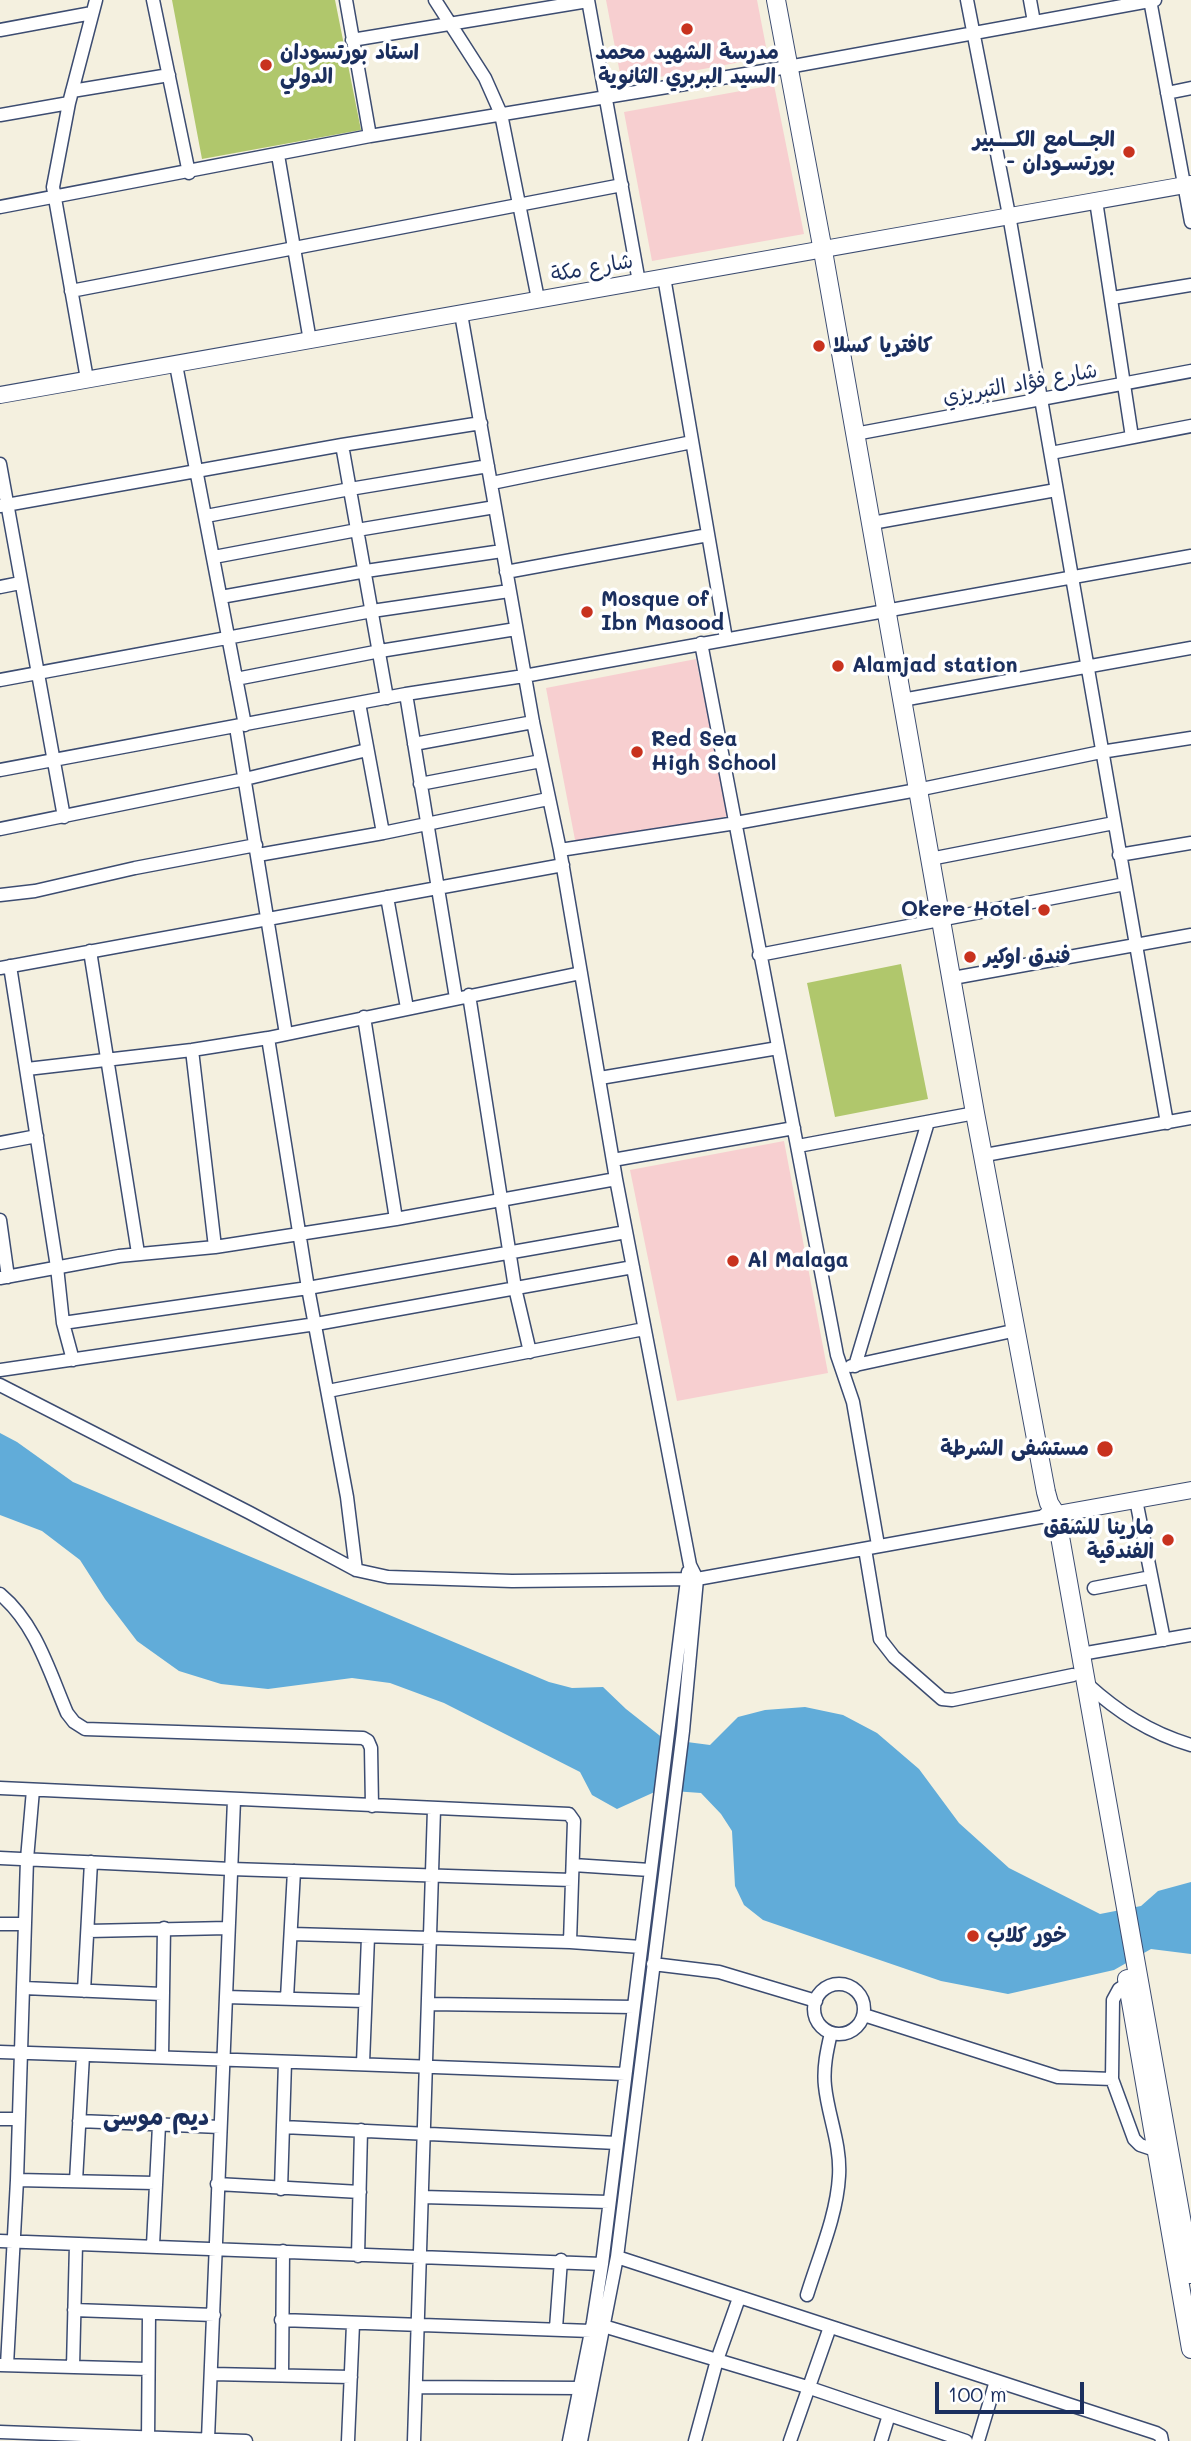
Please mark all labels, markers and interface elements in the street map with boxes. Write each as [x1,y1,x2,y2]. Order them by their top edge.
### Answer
marker: مدرسة الشهيد محمد السيد البربري الثانوية [679,21,695,37]
place label: استاد بورتسودان الدولي [280,40,419,90]
place label: مدرسة الشهيد محمد السيد البربري الثانوية [595,40,779,90]
marker: استاد بورتسودان الدولي [258,57,274,73]
place label: الجـــامع الكــــبير - بورتسـودان [973,127,1115,177]
marker: الجـــامع الكــــبير - بورتسـودان [1121,144,1137,160]
street label: شارع مكة [549,248,635,288]
place label: كافتريا كسلا [833,333,933,359]
marker: كافتريا كسلا [811,338,827,354]
street label: شارع فؤاد التبريزي [941,358,1099,410]
place label: Mosque of Ibn Masood [601,587,724,637]
marker: Mosque of Ibn Masood [579,604,595,620]
place label: Alamjad station [852,653,1018,679]
marker: Alamjad station [830,658,846,674]
place label: Red Sea High School [651,727,776,777]
marker: Red Sea High School [629,744,645,760]
place label: Okere Hotel [901,897,1030,923]
marker: Okere Hotel [1036,902,1052,918]
place label: فندق اوكير [984,944,1071,970]
marker: فندق اوكير [962,949,978,965]
place label: Al Malaga [747,1248,849,1274]
marker: Al Malaga [725,1253,741,1269]
place label: مستشفى الشرطة [940,1436,1089,1462]
marker: مستشفى الشرطة [1095,1439,1115,1459]
place label: مارينا للشقق الفندقية [1044,1515,1154,1565]
marker: مارينا للشقق الفندقية [1160,1532,1176,1548]
place label: خور كلاب [987,1923,1067,1949]
marker: خور كلاب [965,1928,981,1944]
district label: ديم موسى [103,2104,209,2132]
scale bar [939,2368,1088,2412]
text: 100 m [948,2380,1007,2407]

